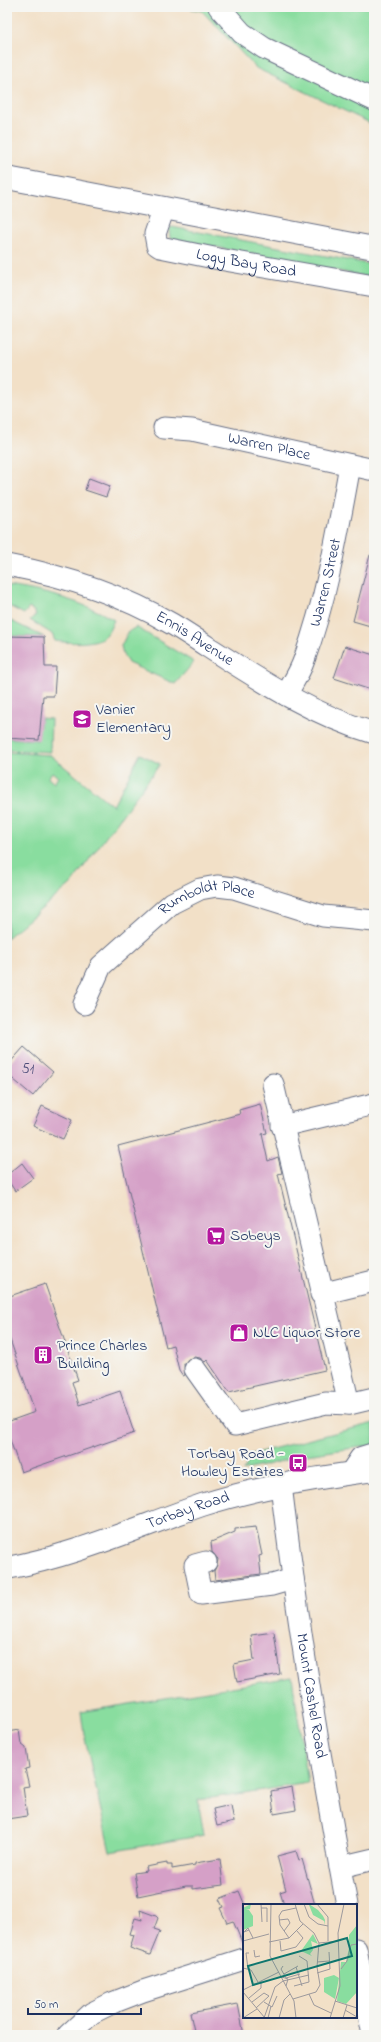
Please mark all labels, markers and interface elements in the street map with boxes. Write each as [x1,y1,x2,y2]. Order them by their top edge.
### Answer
street label: Logy Bay Road [194,243,298,284]
street label: Warren Place [225,426,313,468]
street label: Warren Street [304,536,348,630]
street label: Ennis Avenue [151,605,239,673]
place label: Vanier Elementary [95,698,171,740]
school or university icon: Vanier Elementary [71,708,93,730]
street label: Rumboldt Place [153,874,259,922]
house number: 51 [22,1059,35,1080]
place label: Sobeys [230,1224,281,1248]
supermarket icon: Sobeys [205,1225,227,1247]
place label: NLC Liquor Store [253,1321,361,1345]
shop icon: NLC Liquor Store [228,1322,250,1344]
place label: Prince Charles Building [56,1334,147,1376]
building icon: Prince Charles Building [32,1344,54,1366]
place label: Torbay Road - Howley Estates [181,1442,284,1484]
bus stop icon: Torbay Road - Howley Estates [287,1452,309,1474]
street label: Torbay Road [143,1485,232,1536]
street label: Mount Cashel Road [289,1632,333,1760]
inset map [243,1904,357,2018]
scale bar [28,1990,141,2016]
text: 50 m [34,1996,58,2014]

